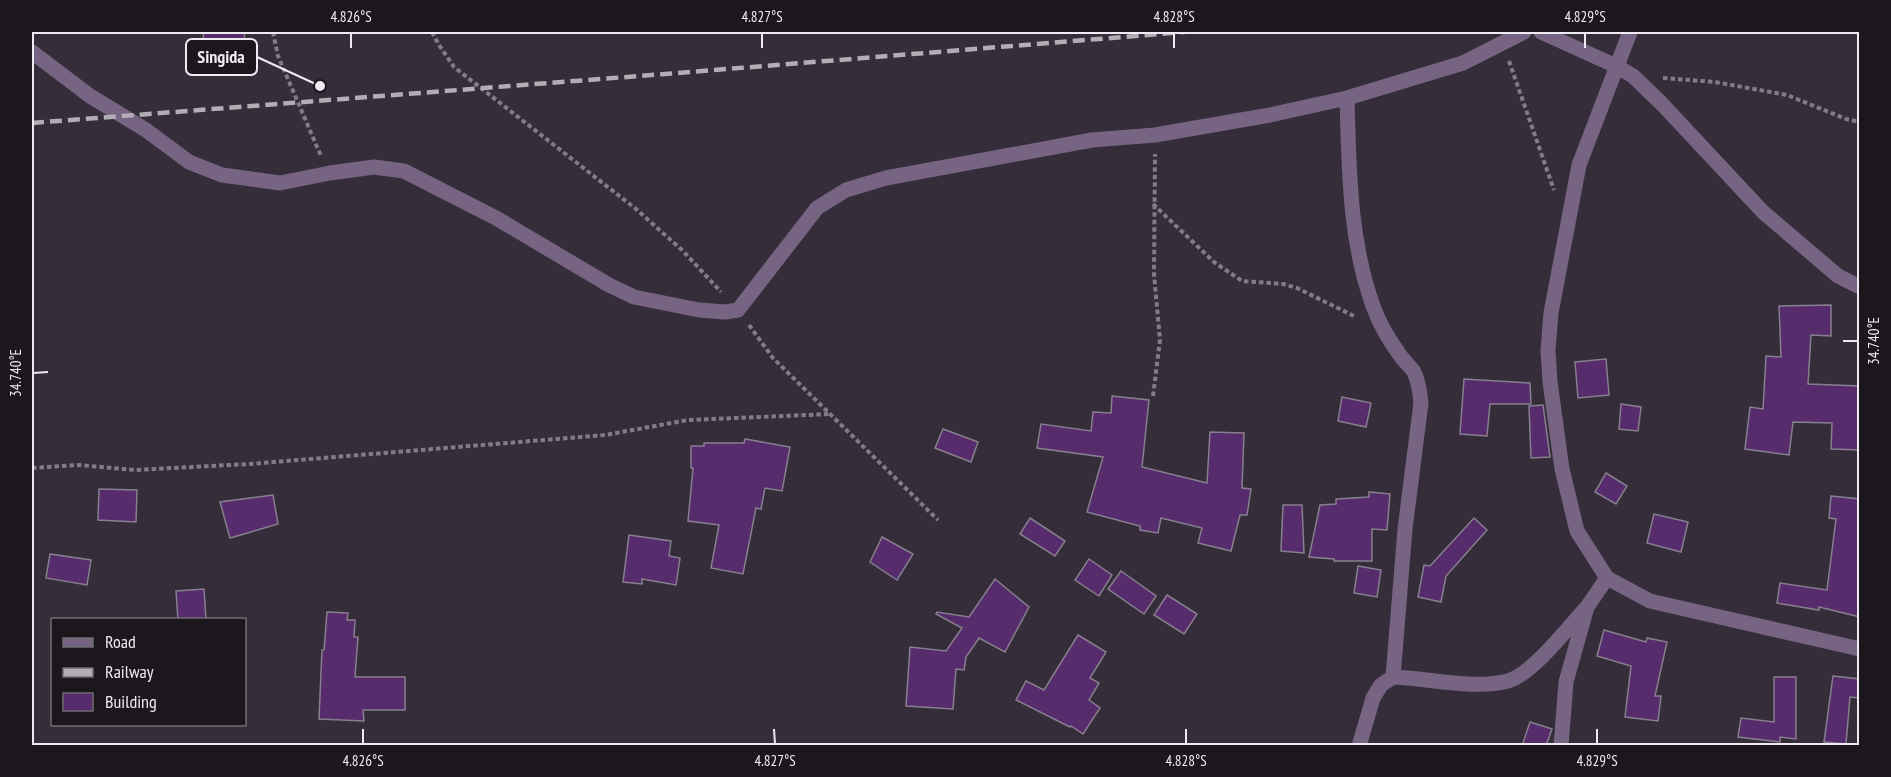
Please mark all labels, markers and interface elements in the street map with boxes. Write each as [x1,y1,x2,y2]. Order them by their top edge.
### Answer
text: 4.826°S [330,7,372,26]
text: 4.827°S [741,7,783,26]
text: 4.828°S [1153,7,1195,26]
text: 4.829°S [1564,7,1606,26]
callout: Singida [186,39,257,75]
text: Singida [197,45,245,68]
text: 34.740°E [1864,317,1883,365]
text: 34.740°E [6,349,25,397]
legend [51,618,246,726]
text: Road [105,630,136,653]
text: Railway [105,660,154,683]
text: Building [105,690,157,713]
text: 4.826°S [342,751,384,770]
text: 4.827°S [754,751,796,770]
text: 4.828°S [1165,751,1207,770]
text: 4.829°S [1576,751,1618,770]

